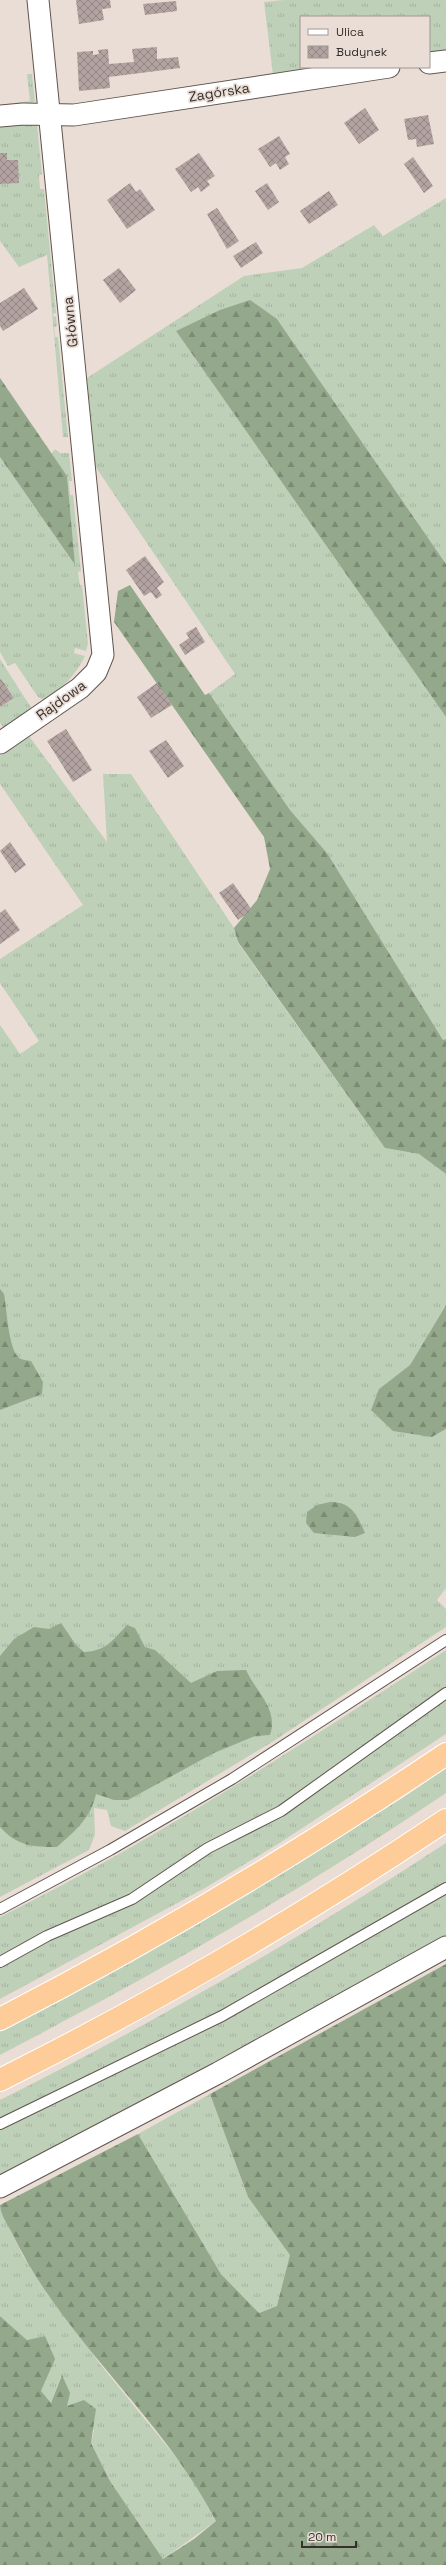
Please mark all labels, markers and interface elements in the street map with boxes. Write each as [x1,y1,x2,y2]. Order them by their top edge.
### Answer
legend [300,16,430,68]
text: Ulica [336,24,364,40]
text: Budynek [336,44,388,60]
street label: Zagórska [187,78,251,106]
street label: Główna [58,296,82,348]
street label: Rajdowa [33,676,89,724]
scale bar [302,2523,356,2549]
text: 20 m [308,2529,336,2545]

